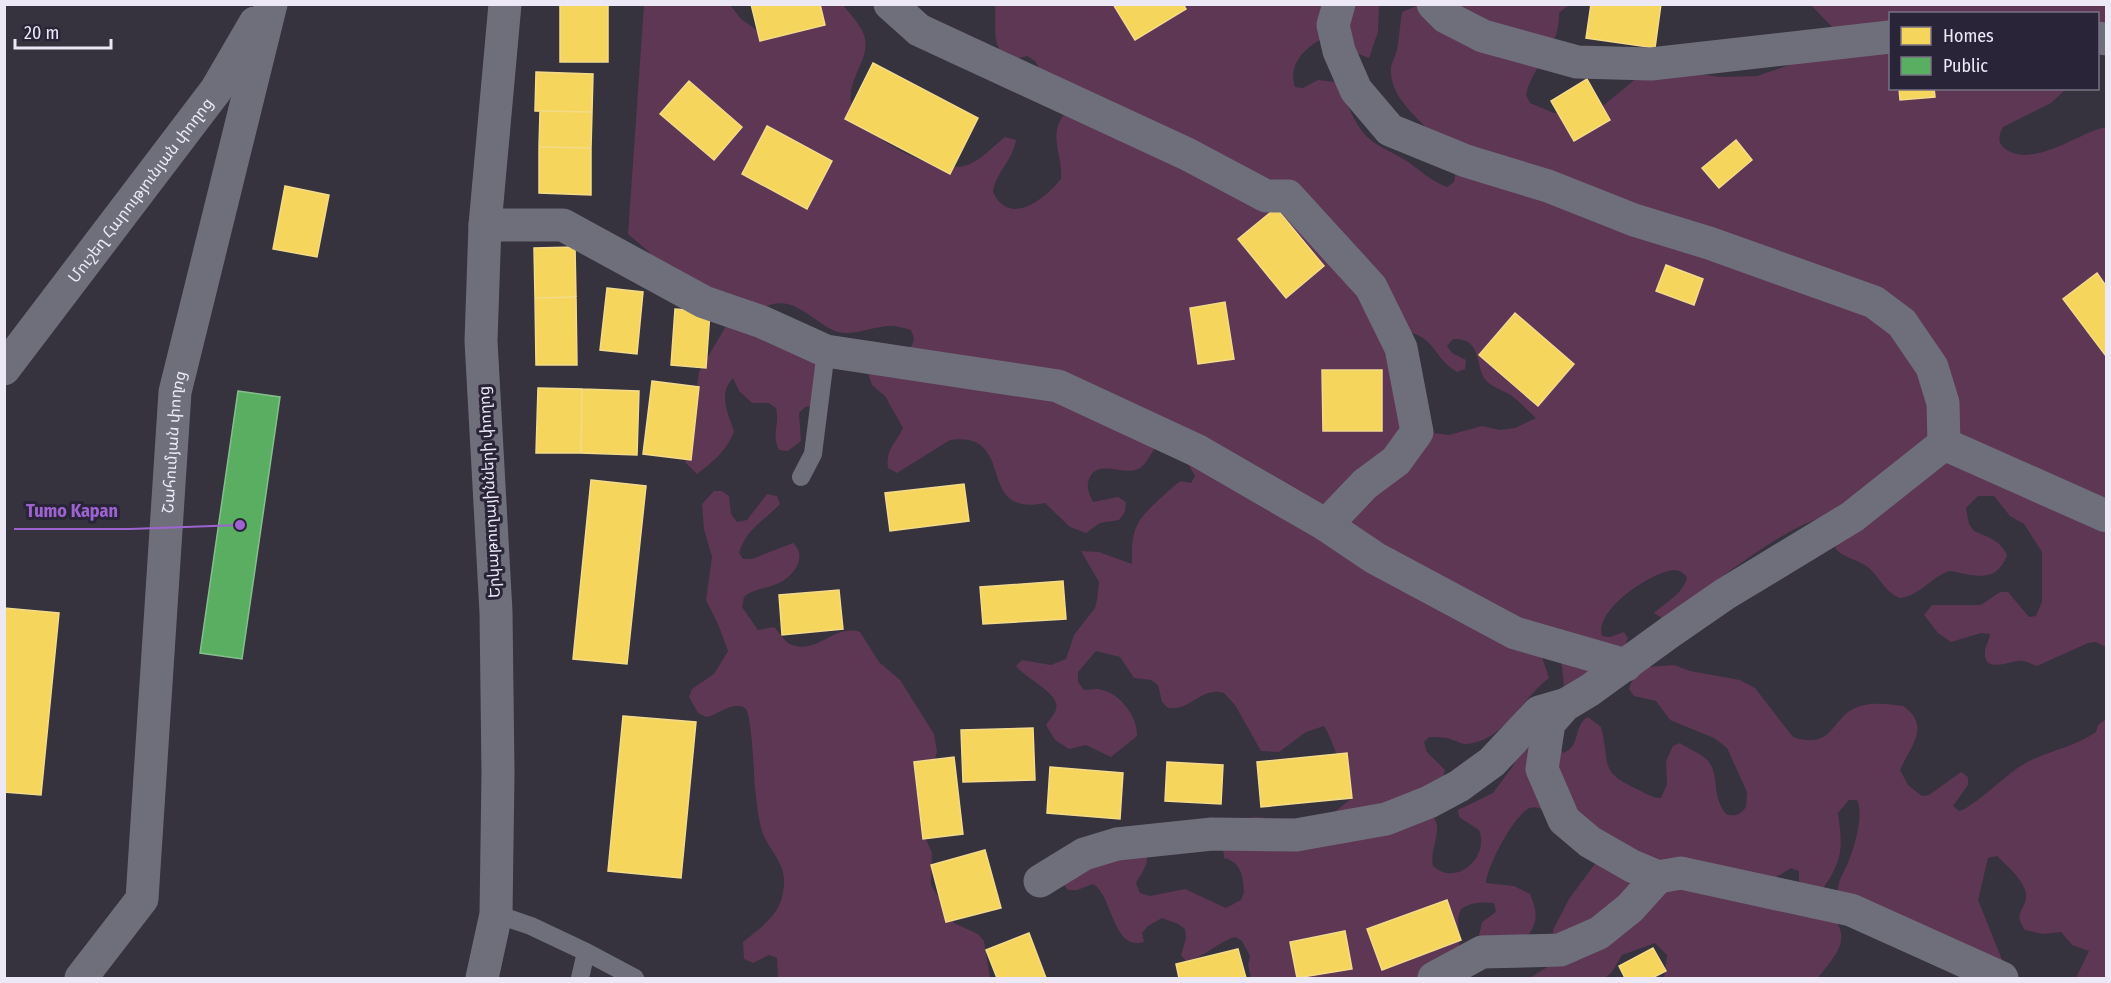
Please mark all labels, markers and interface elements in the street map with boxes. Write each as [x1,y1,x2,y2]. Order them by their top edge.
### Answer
scale bar [15,12,111,50]
legend [1889,12,2099,90]
text: 20 m [24,22,59,44]
text: Homes [1943,25,1994,47]
text: Public [1943,55,1988,77]
street label: Մուշեղ Հարությունյան փողոց [64,94,216,286]
street label: Շահումյան փողոց [158,368,189,514]
street label: Երկաթուղայինների փողոց [474,385,504,599]
callout: Tumo Kapan [14,493,130,529]
text: Tumo Kapan [26,500,118,522]

